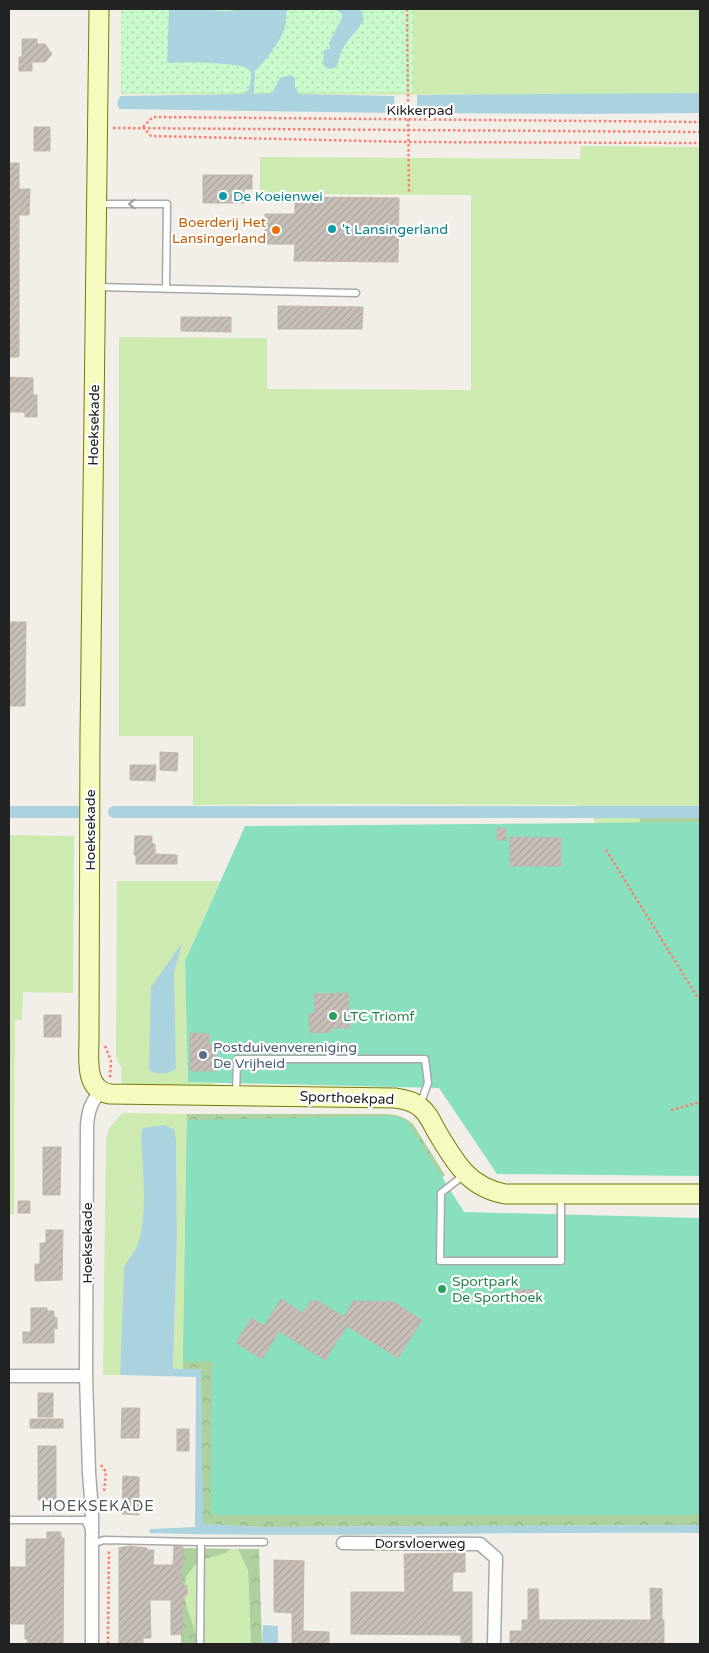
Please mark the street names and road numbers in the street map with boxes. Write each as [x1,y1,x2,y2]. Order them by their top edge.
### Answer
street label: Kikkerpad [387,102,453,119]
street label: Hoeksekade [85,384,103,466]
street label: Hoeksekade [82,789,99,871]
street label: Sporthoekpad [299,1088,395,1108]
street label: Hoeksekade [79,1202,96,1284]
street label: Dorsvloerweg [374,1535,466,1552]

